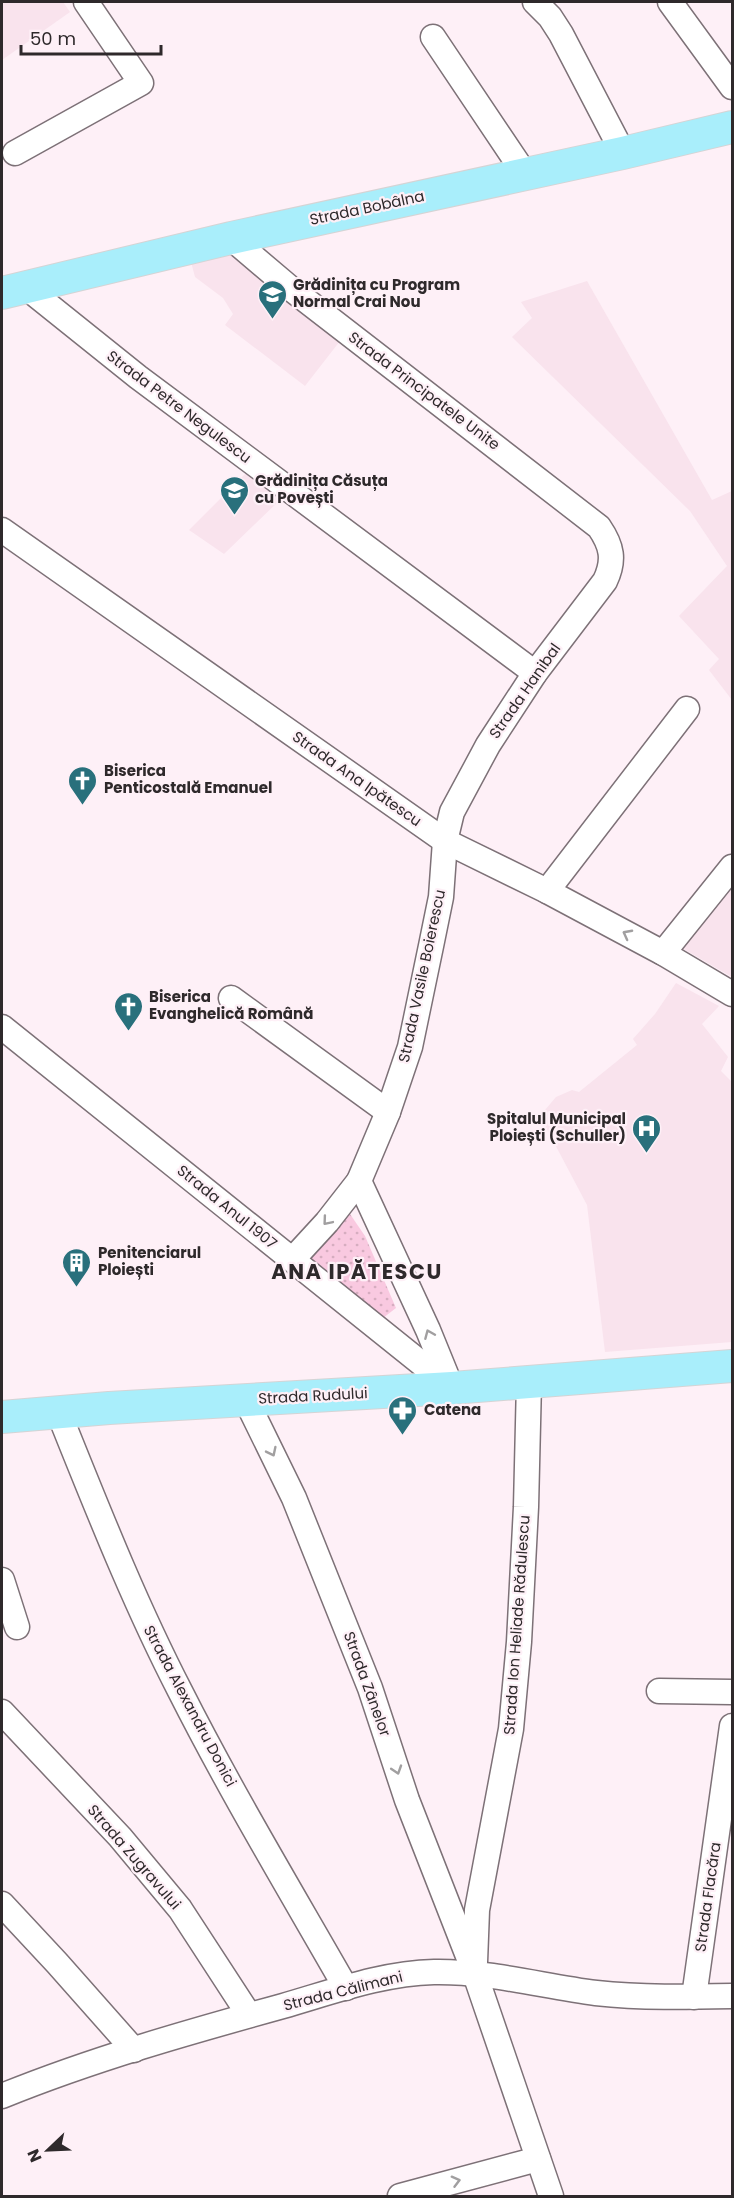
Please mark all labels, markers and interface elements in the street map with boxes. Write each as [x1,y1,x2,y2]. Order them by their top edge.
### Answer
scale bar [21,18,160,56]
text: 50 m [30,26,76,51]
street label: Strada Bobâlna [308,185,426,230]
place label: Grădinița cu Program Normal Crai Nou [293,274,460,312]
school or university icon: Grădinița cu Program Normal Crai Nou [256,278,288,320]
street label: Strada Principatele Unite [344,327,504,455]
street label: Strada Petre Negulescu [103,345,256,468]
place label: Grădinița Căsuța cu Povești [255,470,388,509]
school or university icon: Grădinița Căsuța cu Povești [218,474,250,516]
street label: Strada Hanibal [484,639,565,743]
street label: Strada Ana Ipătescu [288,726,426,831]
place label: Biserica Penticostală Emanuel [104,760,272,798]
church icon: Biserica Penticostală Emanuel [67,764,99,806]
street label: Strada Vasile Boierescu [393,887,450,1064]
one-way arrow [623,930,633,941]
place label: Biserica Evanghelică Română [149,986,313,1024]
church icon: Biserica Evanghelică Română [112,990,144,1032]
place label: Spitalul Municipal Ploiești (Schuller) [487,1108,626,1147]
hospital icon: Spitalul Municipal Ploiești (Schuller) [631,1112,663,1154]
street label: Strada Anul 1907 [173,1160,282,1254]
one-way arrow [324,1214,335,1225]
place label: Penitenciarul Ploiești [98,1242,201,1281]
building icon: Penitenciarul Ploiești [61,1246,93,1288]
district label: ANA IPĂTESCU [271,1257,443,1286]
one-way arrow [425,1329,437,1340]
street label: Strada Rudului [258,1382,368,1409]
pharmacy icon: Catena [387,1394,419,1436]
place label: Catena [424,1399,481,1420]
one-way arrow [264,1446,276,1457]
street label: Strada Ion Heliade Rădulescu [498,1514,535,1736]
street label: Strada Alexandru Donici [139,1621,242,1790]
street label: Strada Zânelor [339,1628,396,1740]
one-way arrow [390,1764,402,1775]
street label: Strada Zugravului [83,1800,186,1914]
street label: Strada Flacăra [689,1841,726,1953]
street label: Strada Călimani [281,1966,405,2015]
north arrow [18,2120,78,2180]
text: N [22,2146,48,2166]
one-way arrow [451,2176,461,2189]

